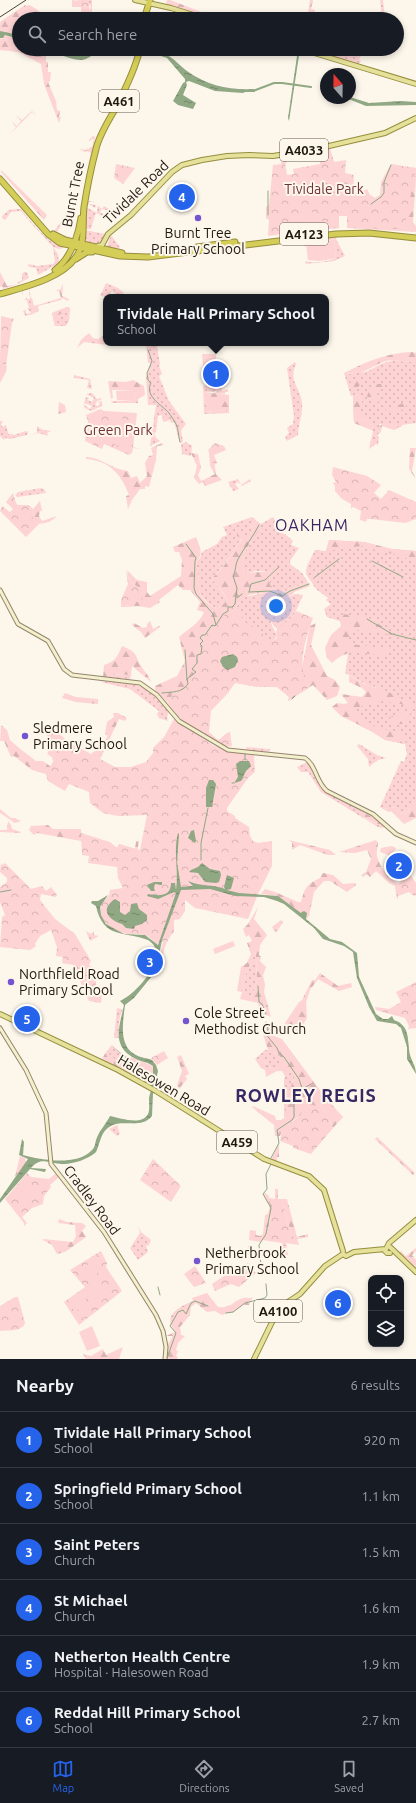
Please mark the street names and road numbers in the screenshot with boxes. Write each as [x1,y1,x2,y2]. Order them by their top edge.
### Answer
road number: A461 [99,90,139,112]
road number: A4033 [280,139,328,161]
street label: Tividale Road [100,157,172,227]
street label: Burnt Tree [59,160,87,228]
road number: A4123 [280,223,328,245]
street label: Halesowen Road [115,1051,213,1119]
road number: A459 [217,1131,257,1153]
street label: Cradley Road [61,1162,123,1238]
road number: A4100 [254,1300,302,1322]

